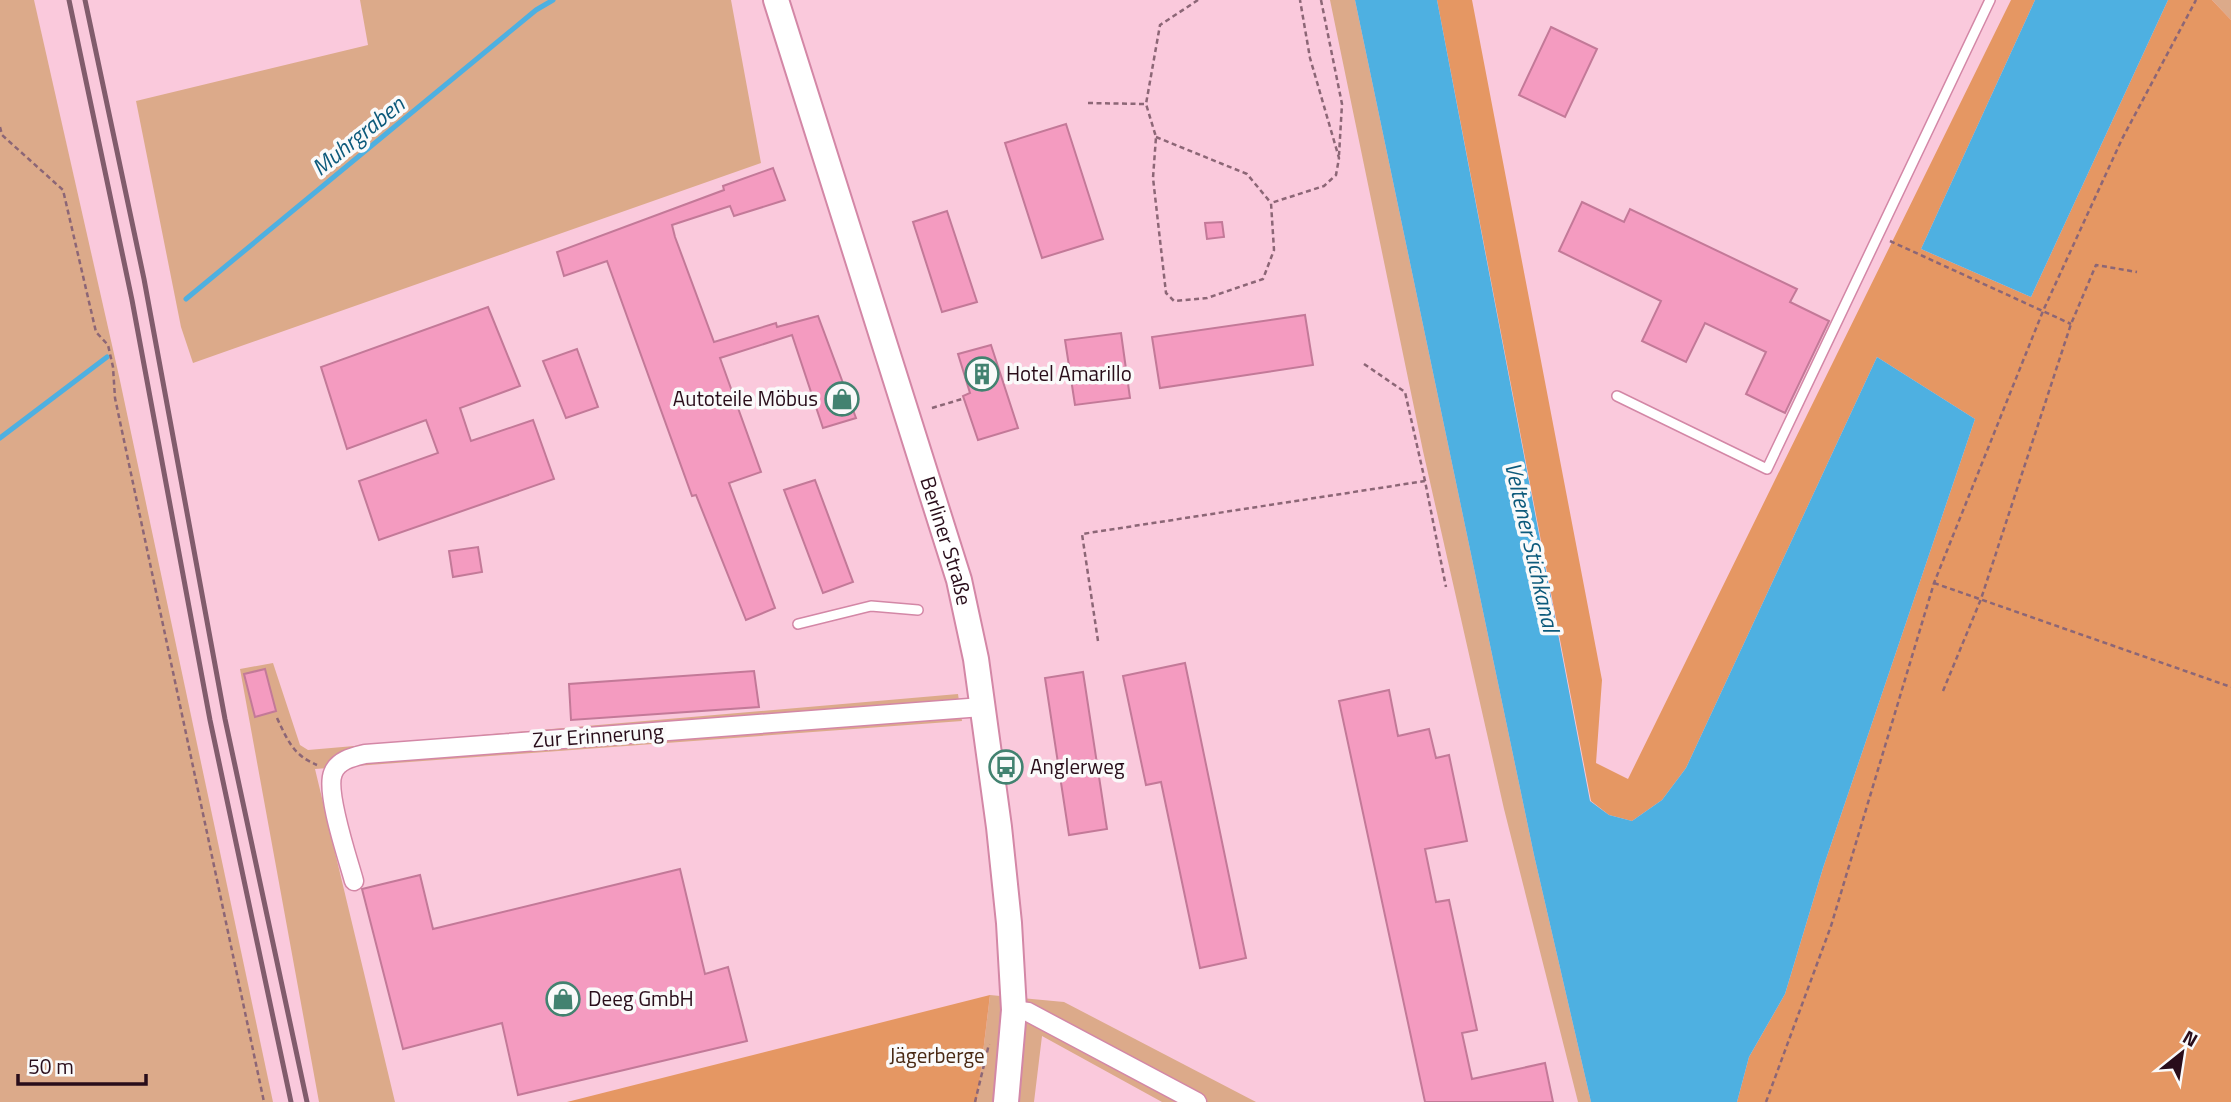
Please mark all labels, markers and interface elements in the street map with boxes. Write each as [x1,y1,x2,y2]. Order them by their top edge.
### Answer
water label: Muhrgraben [304,87,412,184]
building icon: Hotel Amarillo [963,355,1001,393]
place label: Hotel Amarillo [1006,357,1132,389]
shop icon: Autoteile Möbus [823,380,861,418]
place label: Autoteile Möbus [673,382,818,414]
water label: Veltener Stichkanal [1496,459,1570,638]
street label: Berliner Straße [912,472,981,608]
street label: Zur Erinnerung [531,714,665,756]
bus stop icon: Anglerweg [987,748,1025,786]
place label: Anglerweg [1030,750,1125,782]
shop icon: Deeg GmbH [544,980,582,1018]
place label: Deeg GmbH [588,982,694,1014]
north arrow [2147,1018,2217,1088]
text: N [2178,1022,2204,1054]
park label: Jägerberge [889,1039,985,1071]
scale bar [18,1042,145,1086]
text: 50 m [28,1050,74,1082]

